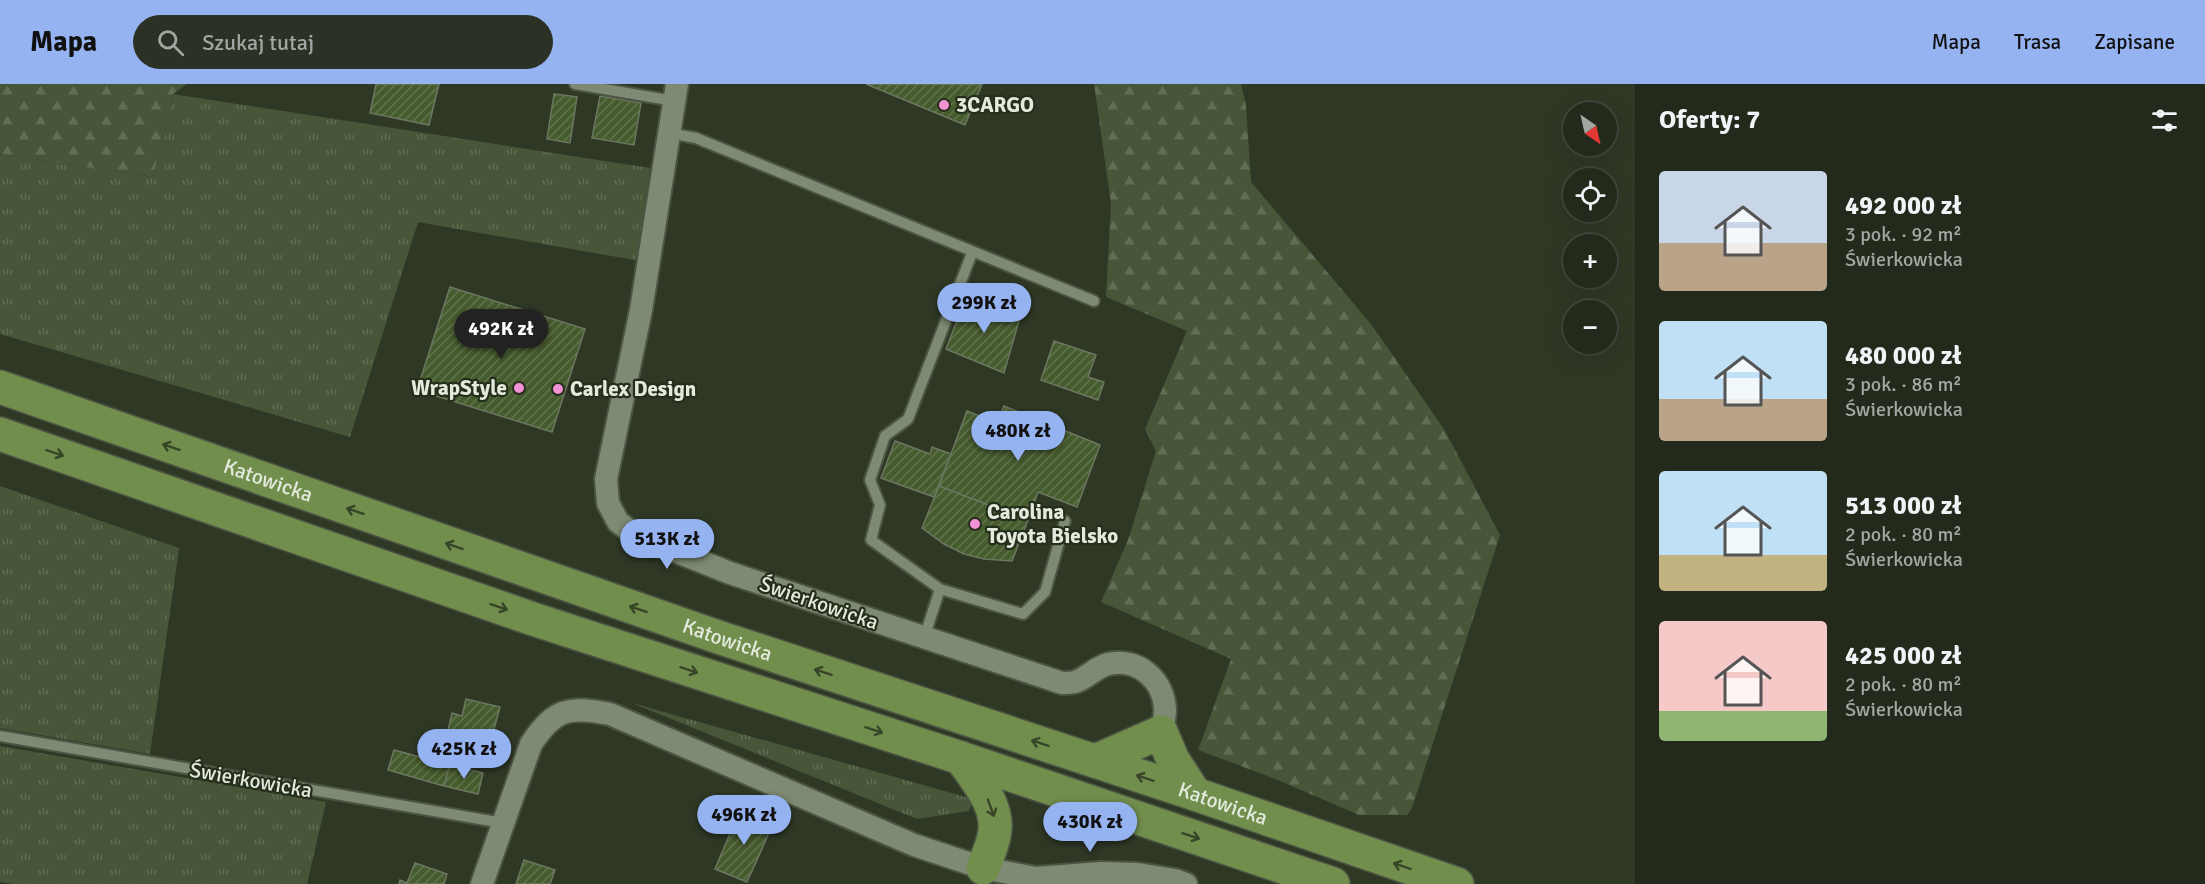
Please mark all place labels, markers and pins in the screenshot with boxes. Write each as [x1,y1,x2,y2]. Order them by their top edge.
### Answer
place label: 3CARGO [956,92,1034,118]
marker: 3CARGO [937,98,951,112]
pin: 299K zł [929,283,1039,334]
pin: 492K zł [446,309,556,360]
place label: WrapStyle [411,375,507,401]
place label: Carlex Design [570,376,696,402]
marker: WrapStyle [512,381,526,395]
marker: Carlex Design [551,382,565,396]
pin: 480K zł [963,411,1073,462]
place label: Carolina Toyota Bielsko [987,499,1118,549]
marker: Carolina Toyota Bielsko [968,517,982,531]
pin: 513K zł [612,519,722,570]
pin: 425K zł [409,729,519,780]
pin: 496K zł [689,795,799,846]
pin: 430K zł [1035,802,1145,853]

